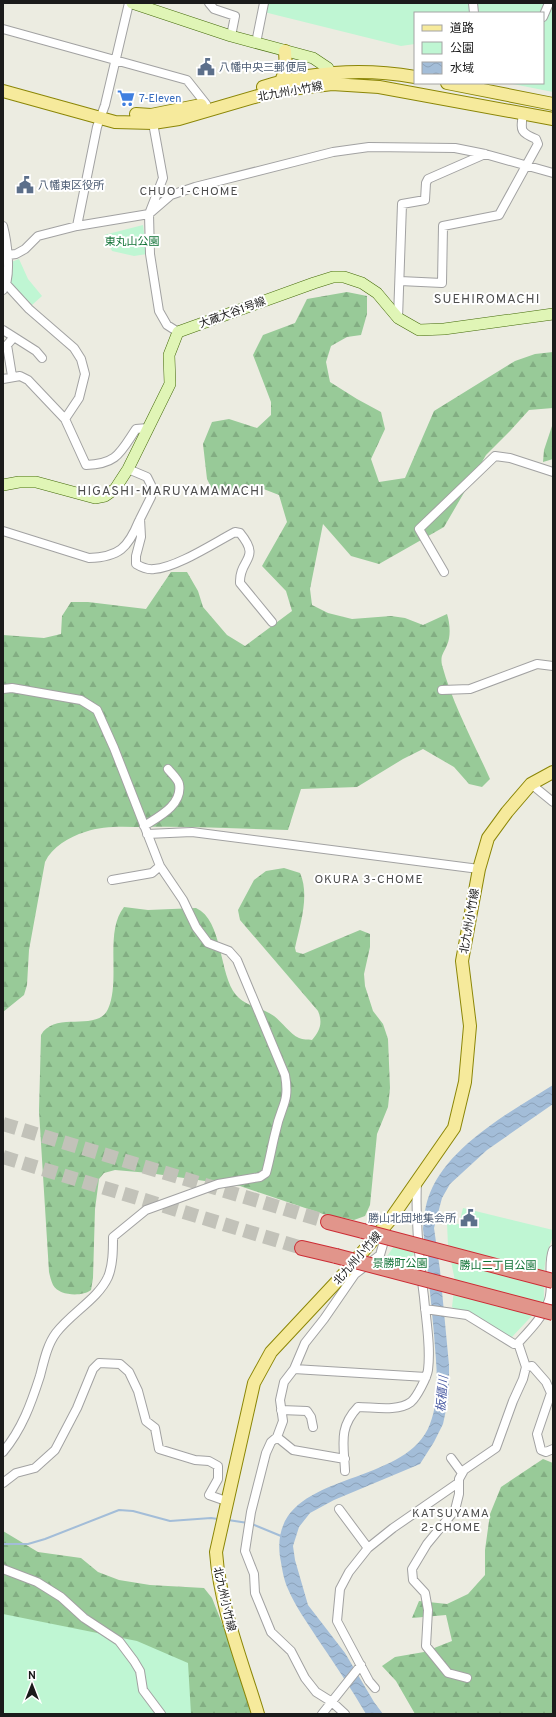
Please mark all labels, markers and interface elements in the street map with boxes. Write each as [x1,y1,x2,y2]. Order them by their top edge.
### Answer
legend [414,12,544,84]
text: 道路 [450,21,474,37]
text: 公園 [450,41,474,57]
public building icon: 八幡中央三郵便局 [196,57,216,77]
place label: 八幡中央三郵便局 [219,61,307,75]
text: 水域 [450,61,474,77]
street label: 北九州小竹線 [256,79,324,105]
supermarket icon: 7-Eleven [116,88,136,108]
place label: 7-Eleven [139,92,181,106]
public building icon: 八幡東区役所 [15,175,35,195]
place label: 八幡東区役所 [38,179,105,193]
district label: CHUO 1-CHOME [139,184,239,200]
park label: 東丸山公園 [105,235,160,249]
district label: SUEHIROMACHI [434,292,540,308]
street label: 大蔵大谷1号線 [197,294,268,332]
district label: HIGASHI-MARUYAMAMACHI [77,484,265,500]
district label: OKURA 3-CHOME [314,872,424,888]
street label: 北九州小竹線 [457,887,483,955]
public building icon: 勝山北団地集会所 [459,1208,479,1228]
place label: 勝山北団地集会所 [368,1212,457,1226]
street label: 北九州小竹線 [331,1229,385,1288]
park label: 景勝町公園 [373,1257,428,1271]
park label: 勝山二丁目公園 [460,1259,537,1273]
water label: 板櫃川 [433,1373,453,1413]
district label: KATSUYAMA 2-CHOME [412,1506,490,1536]
street label: 北九州小竹線 [210,1565,238,1633]
north arrow [12,1665,52,1705]
text: N [28,1669,36,1683]

